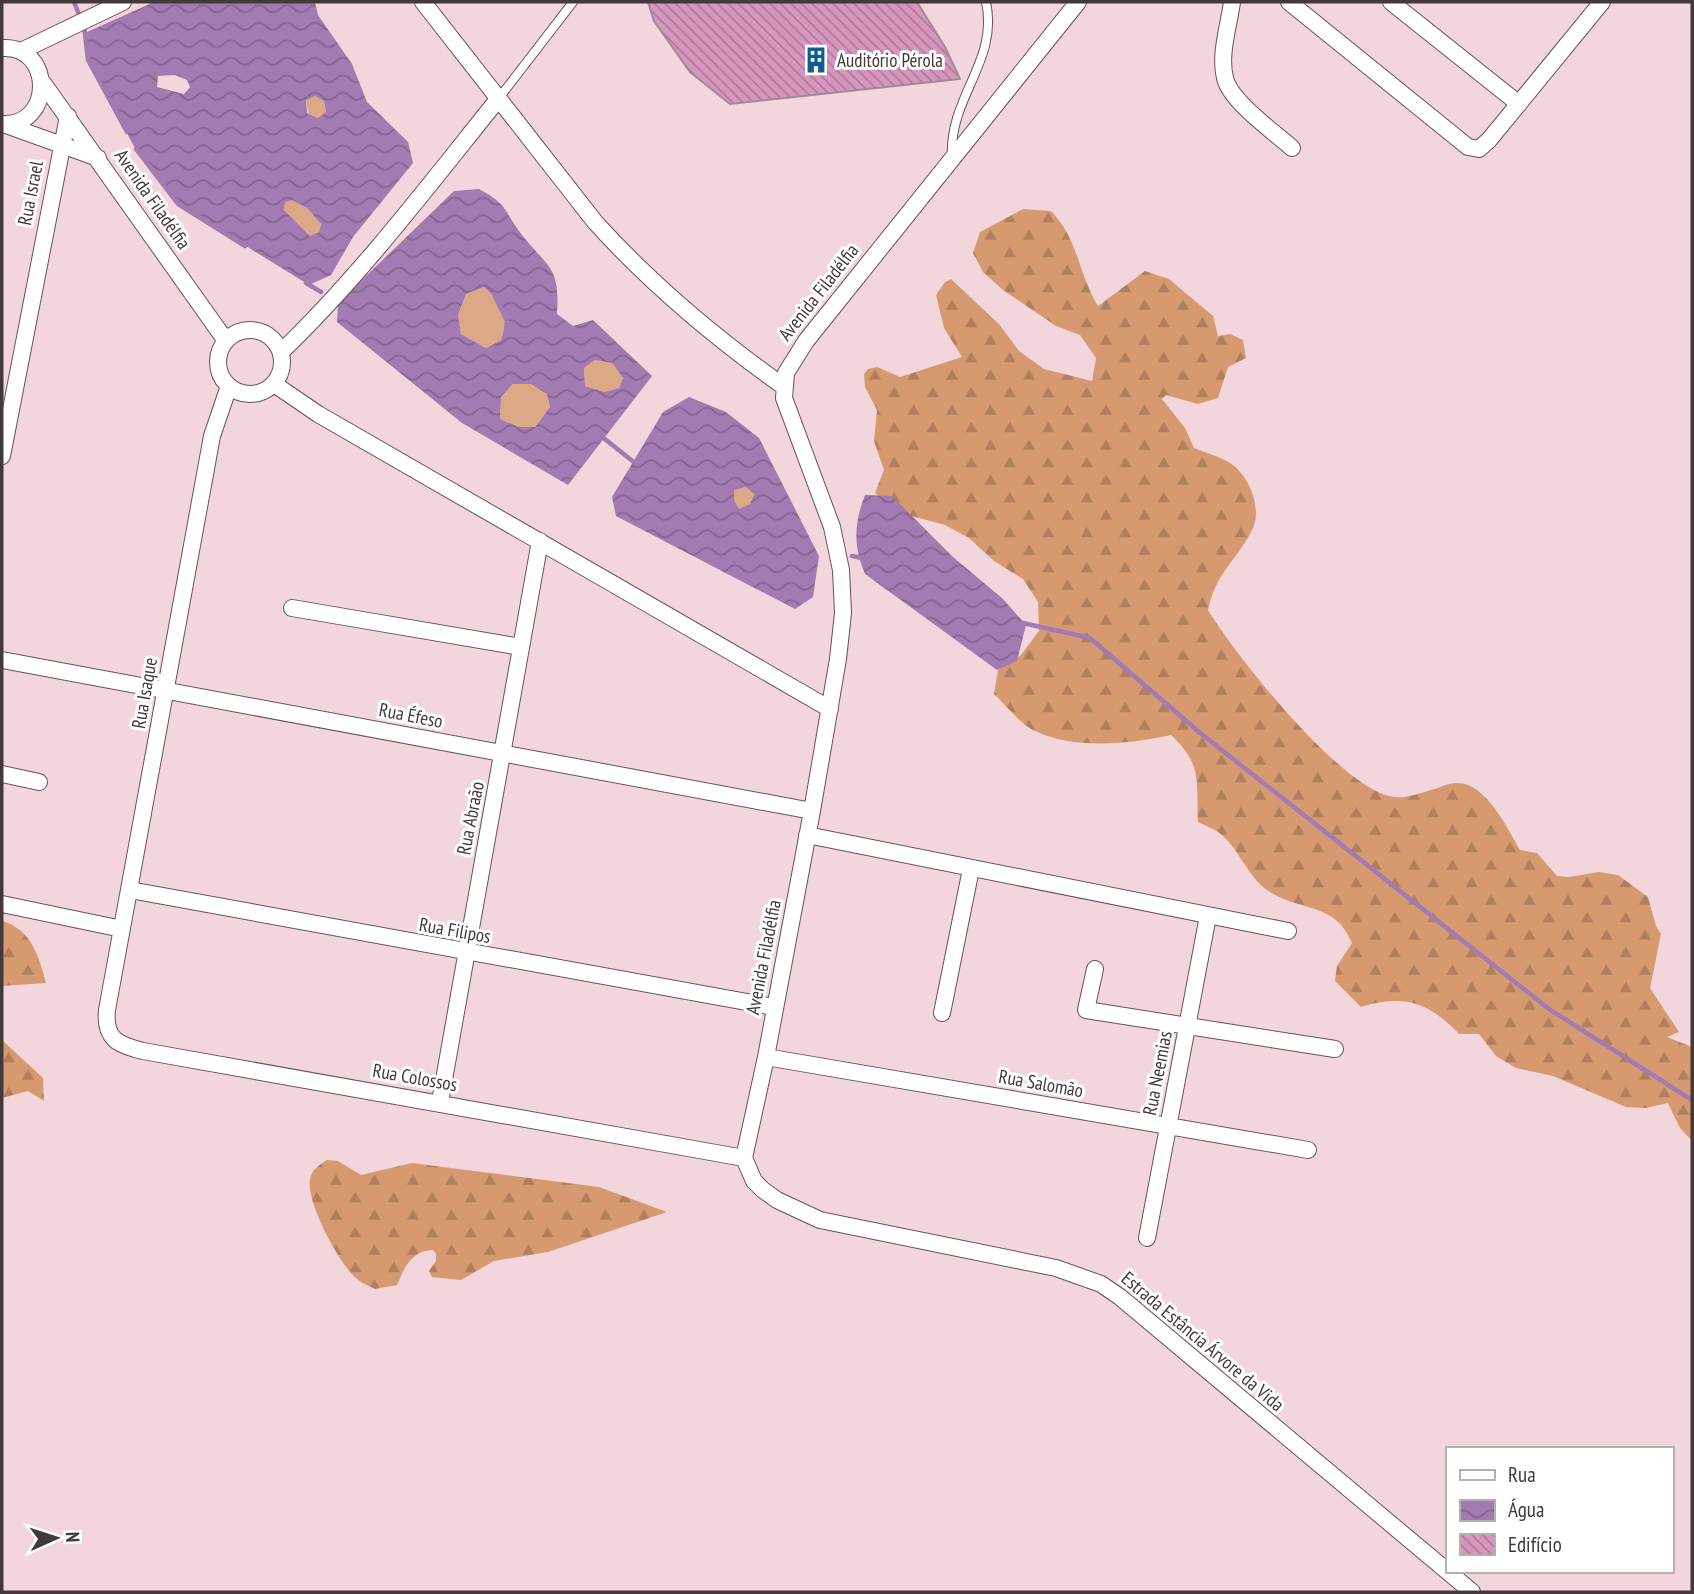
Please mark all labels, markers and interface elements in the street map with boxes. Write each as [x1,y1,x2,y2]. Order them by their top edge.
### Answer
building icon: Auditório Pérola [801,45,831,75]
place label: Auditório Pérola [837,48,943,72]
street label: Avenida Filadélfia [110,144,196,254]
street label: Rua Israel [12,158,48,227]
street label: Avenida Filadélfia [773,239,863,345]
street label: Rua Isaque [126,655,162,730]
street label: Rua Éfeso [377,697,445,733]
street label: Rua Abraão [451,779,489,857]
street label: Avenida Filadélfia [740,898,786,1016]
street label: Rua Filipos [417,912,493,948]
street label: Rua Neemias [1137,1029,1177,1117]
street label: Rua Colossos [371,1058,459,1096]
street label: Rua Salomão [997,1064,1085,1102]
street label: Estrada Estância Árvore da Vida [1117,1266,1289,1416]
legend [1446,1447,1673,1573]
text: Rua [1508,1461,1536,1488]
text: Água [1508,1496,1544,1523]
north arrow [21,1503,91,1573]
text: N [61,1531,85,1543]
text: Edifício [1508,1531,1562,1558]

